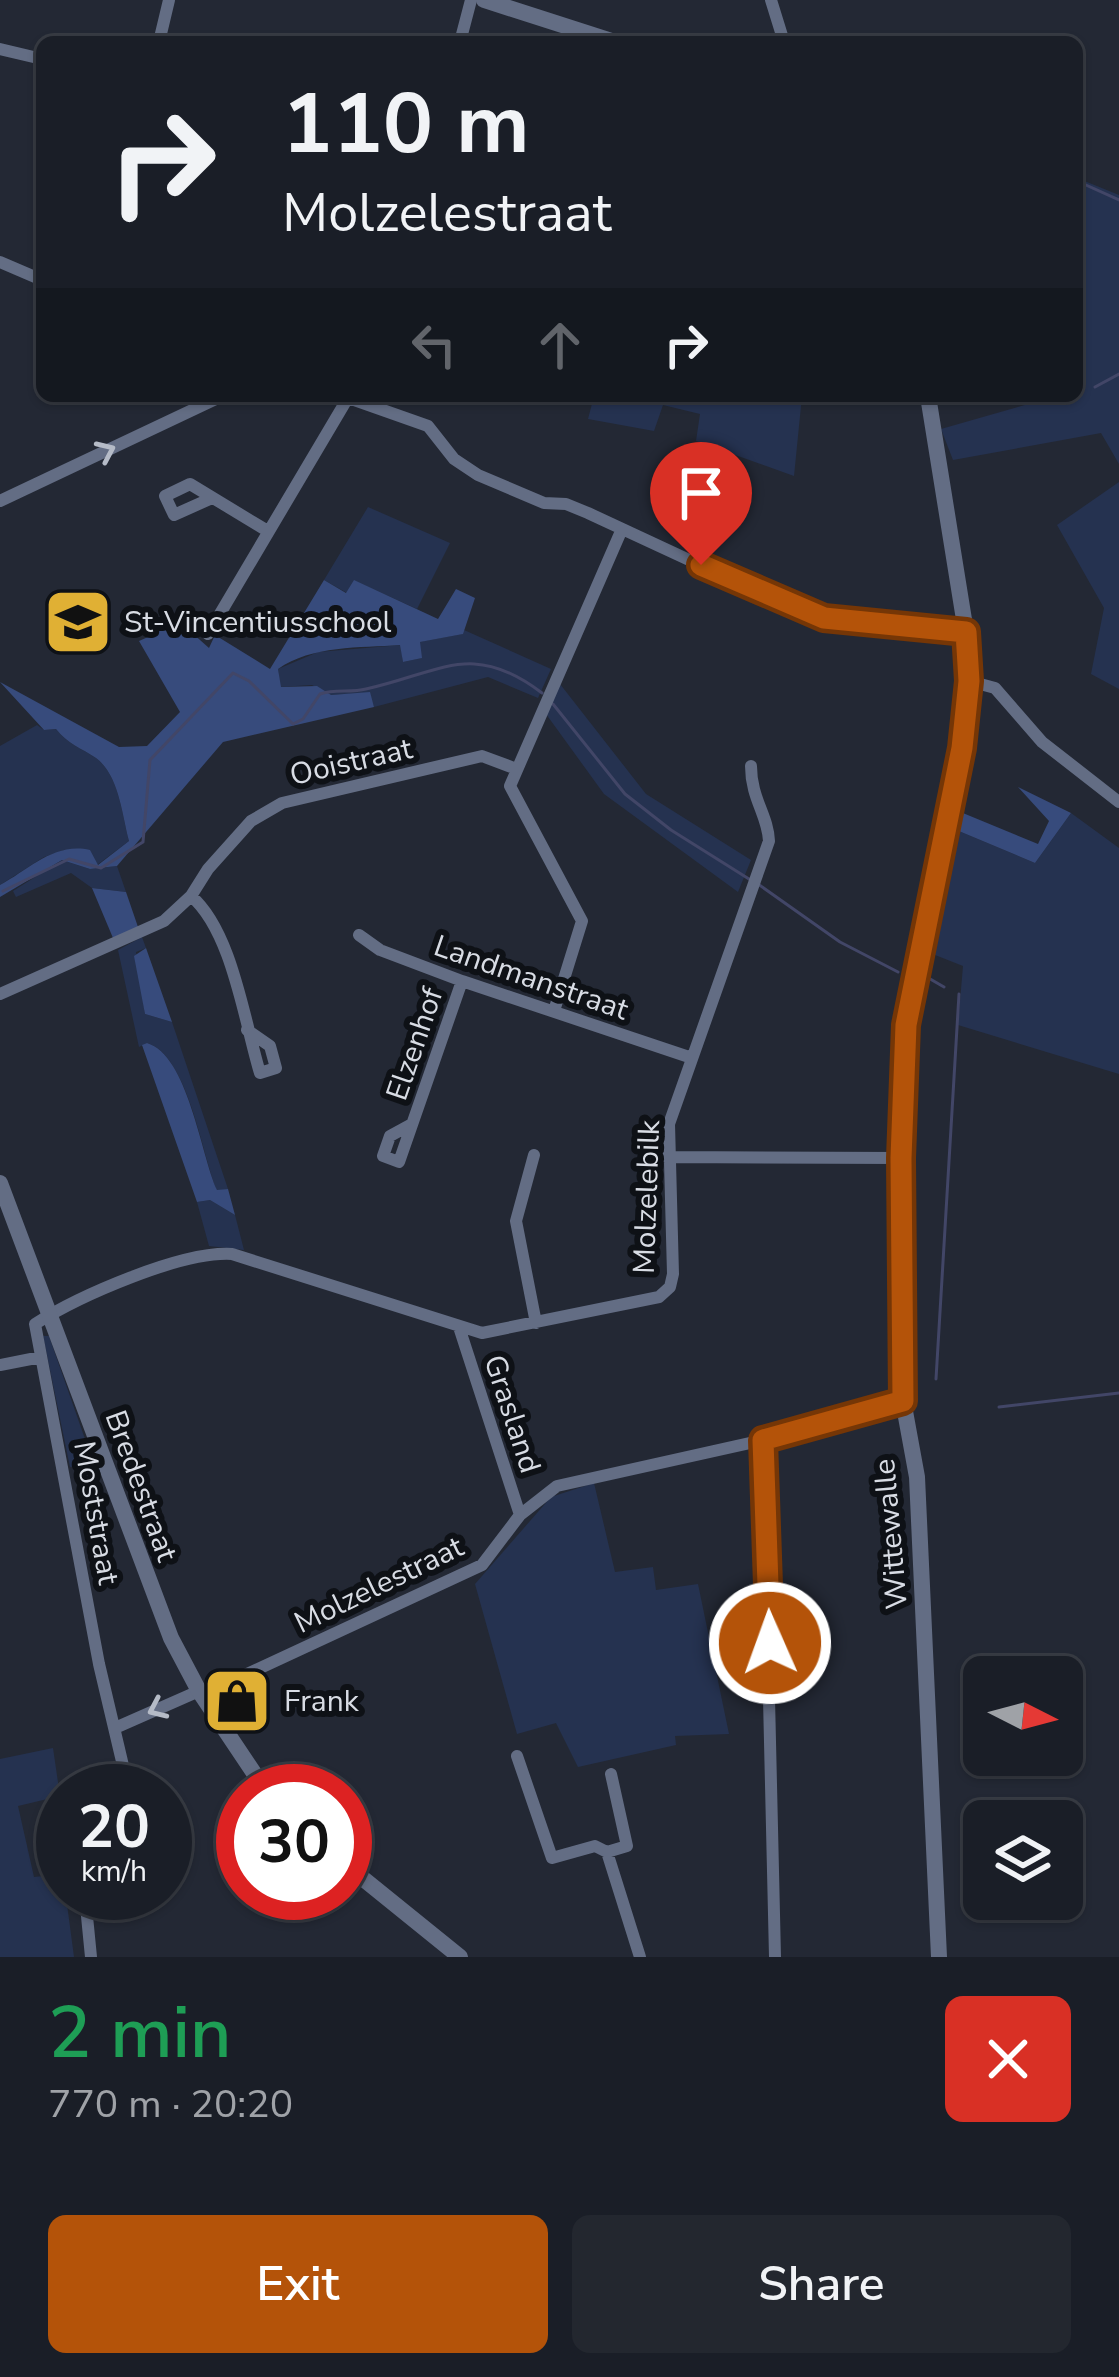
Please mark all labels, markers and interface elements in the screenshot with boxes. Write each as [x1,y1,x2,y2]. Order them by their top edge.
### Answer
text: 110 m [282,67,530,182]
icon: right [84,84,240,240]
text: Molzelestraat [282,176,612,250]
icon: left [401,312,467,378]
icon: ahead [527,312,593,378]
icon: right [653,312,719,378]
one-way arrow [94,442,115,466]
pin [650,442,752,565]
icon: arrive [668,460,734,526]
school or university icon: St-Vincentiusschool [43,587,113,657]
place label: St-Vincentiusschool [124,602,392,643]
street label: Ooistraat [286,728,417,796]
street label: Landmanstraat [428,926,634,1031]
street label: Elzenhof [377,981,454,1106]
street label: Molzelebilk [624,1118,670,1275]
street label: Grasland [474,1350,550,1478]
street label: Bredestraat [95,1405,187,1568]
street label: Moststraat [63,1438,129,1588]
street label: Wittewalle [864,1457,918,1611]
street label: Molzelestraat [288,1526,471,1644]
position arrow [707,1580,833,1706]
north arrow [963,1656,1083,1776]
map controls [963,1656,1083,1920]
shop icon: Frank [202,1666,272,1736]
place label: Frank [284,1681,360,1722]
one-way arrow [147,1695,169,1719]
speed limit sign: 30 [216,1764,372,1920]
text: 20 [78,1786,150,1868]
button: layers [963,1800,1083,1920]
text: km/h [81,1851,147,1892]
text: 2 min [48,1984,231,2082]
button: close [945,1996,1071,2122]
text: 770 m · 20:20 [48,2078,293,2131]
button: Exit [48,2215,548,2353]
button: Share [572,2215,1071,2353]

